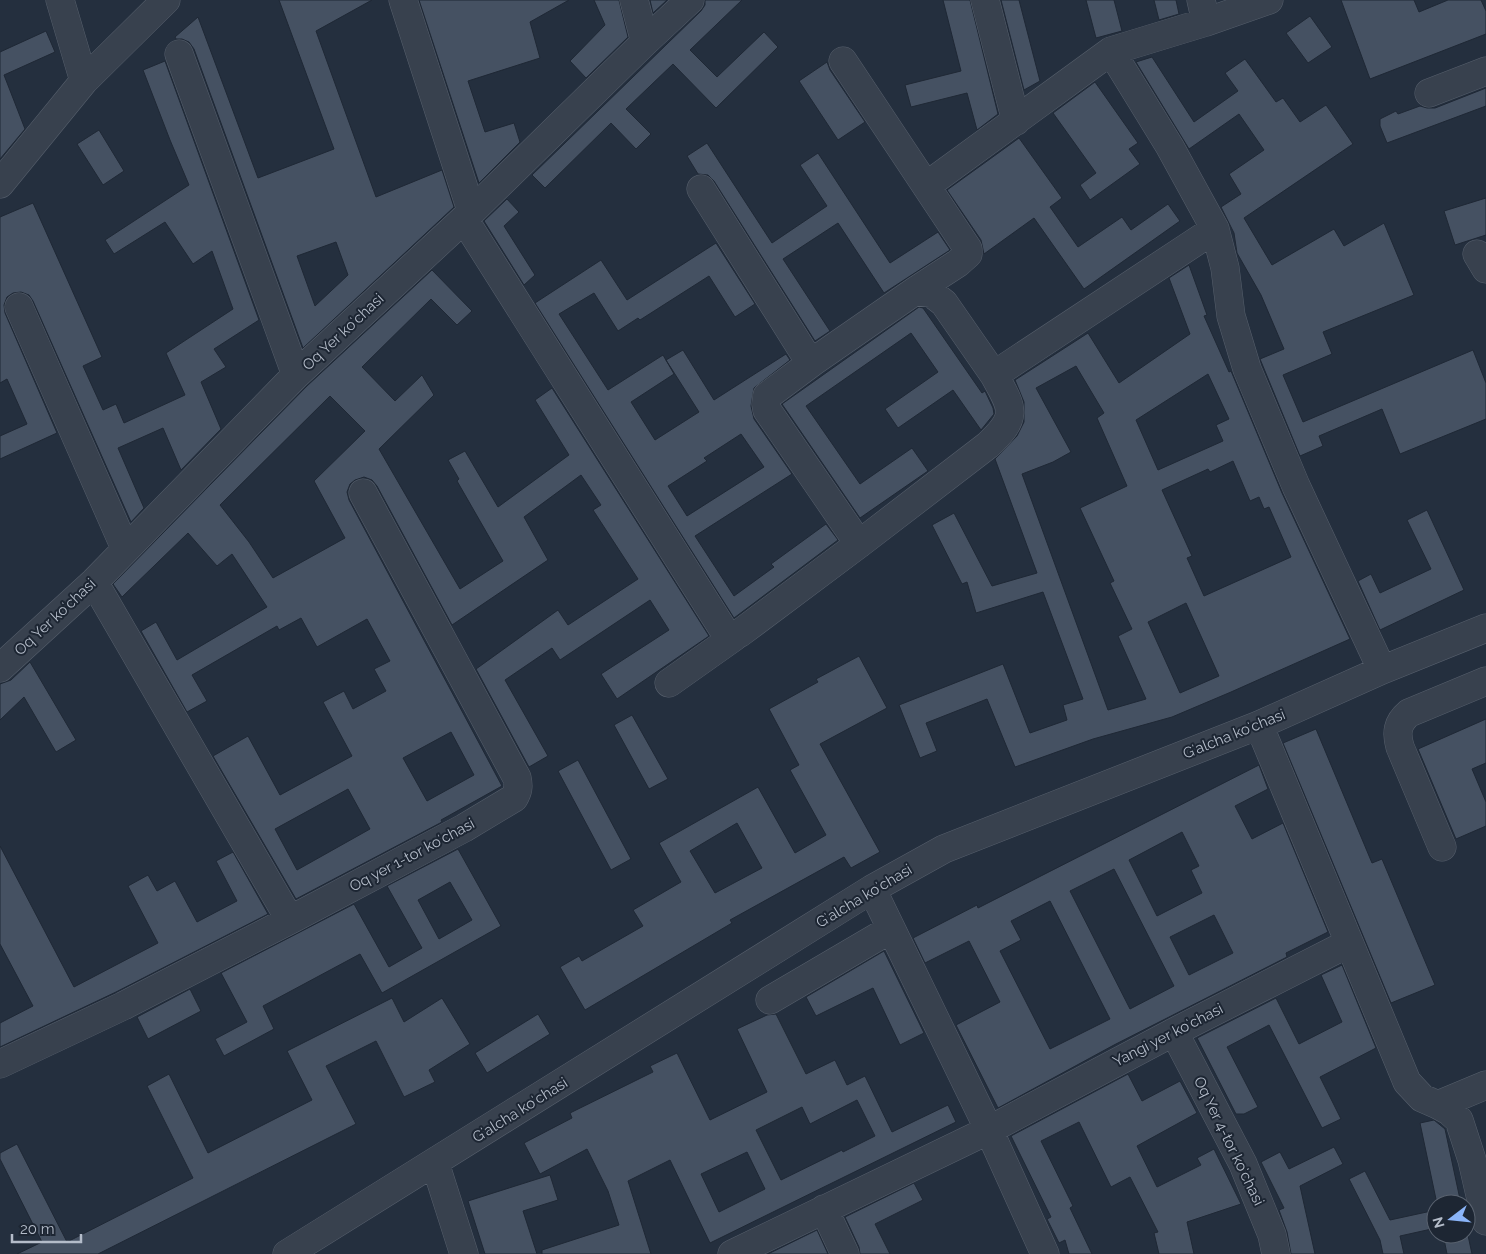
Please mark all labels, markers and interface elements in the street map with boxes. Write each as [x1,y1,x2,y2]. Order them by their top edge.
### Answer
street label: Oq Yer koʻchasi [299,290,387,374]
street label: Oq Yer koʻchasi [11,575,99,659]
street label: Gʻalcha koʻchasi [1180,705,1288,763]
street label: Oq yer 1-tor koʻchasi [346,814,478,896]
street label: Gʻalcha koʻchasi [813,860,915,932]
street label: Yangi yer koʻchasi [1110,999,1226,1071]
street label: Gʻalcha koʻchasi [469,1074,571,1146]
street label: Oq Yer 4-tor koʻchasi [1190,1074,1268,1208]
north arrow [1426,1194,1476,1244]
scale bar [12,1212,81,1244]
text: N [1429,1215,1448,1230]
text: 20 m [20,1220,55,1238]

